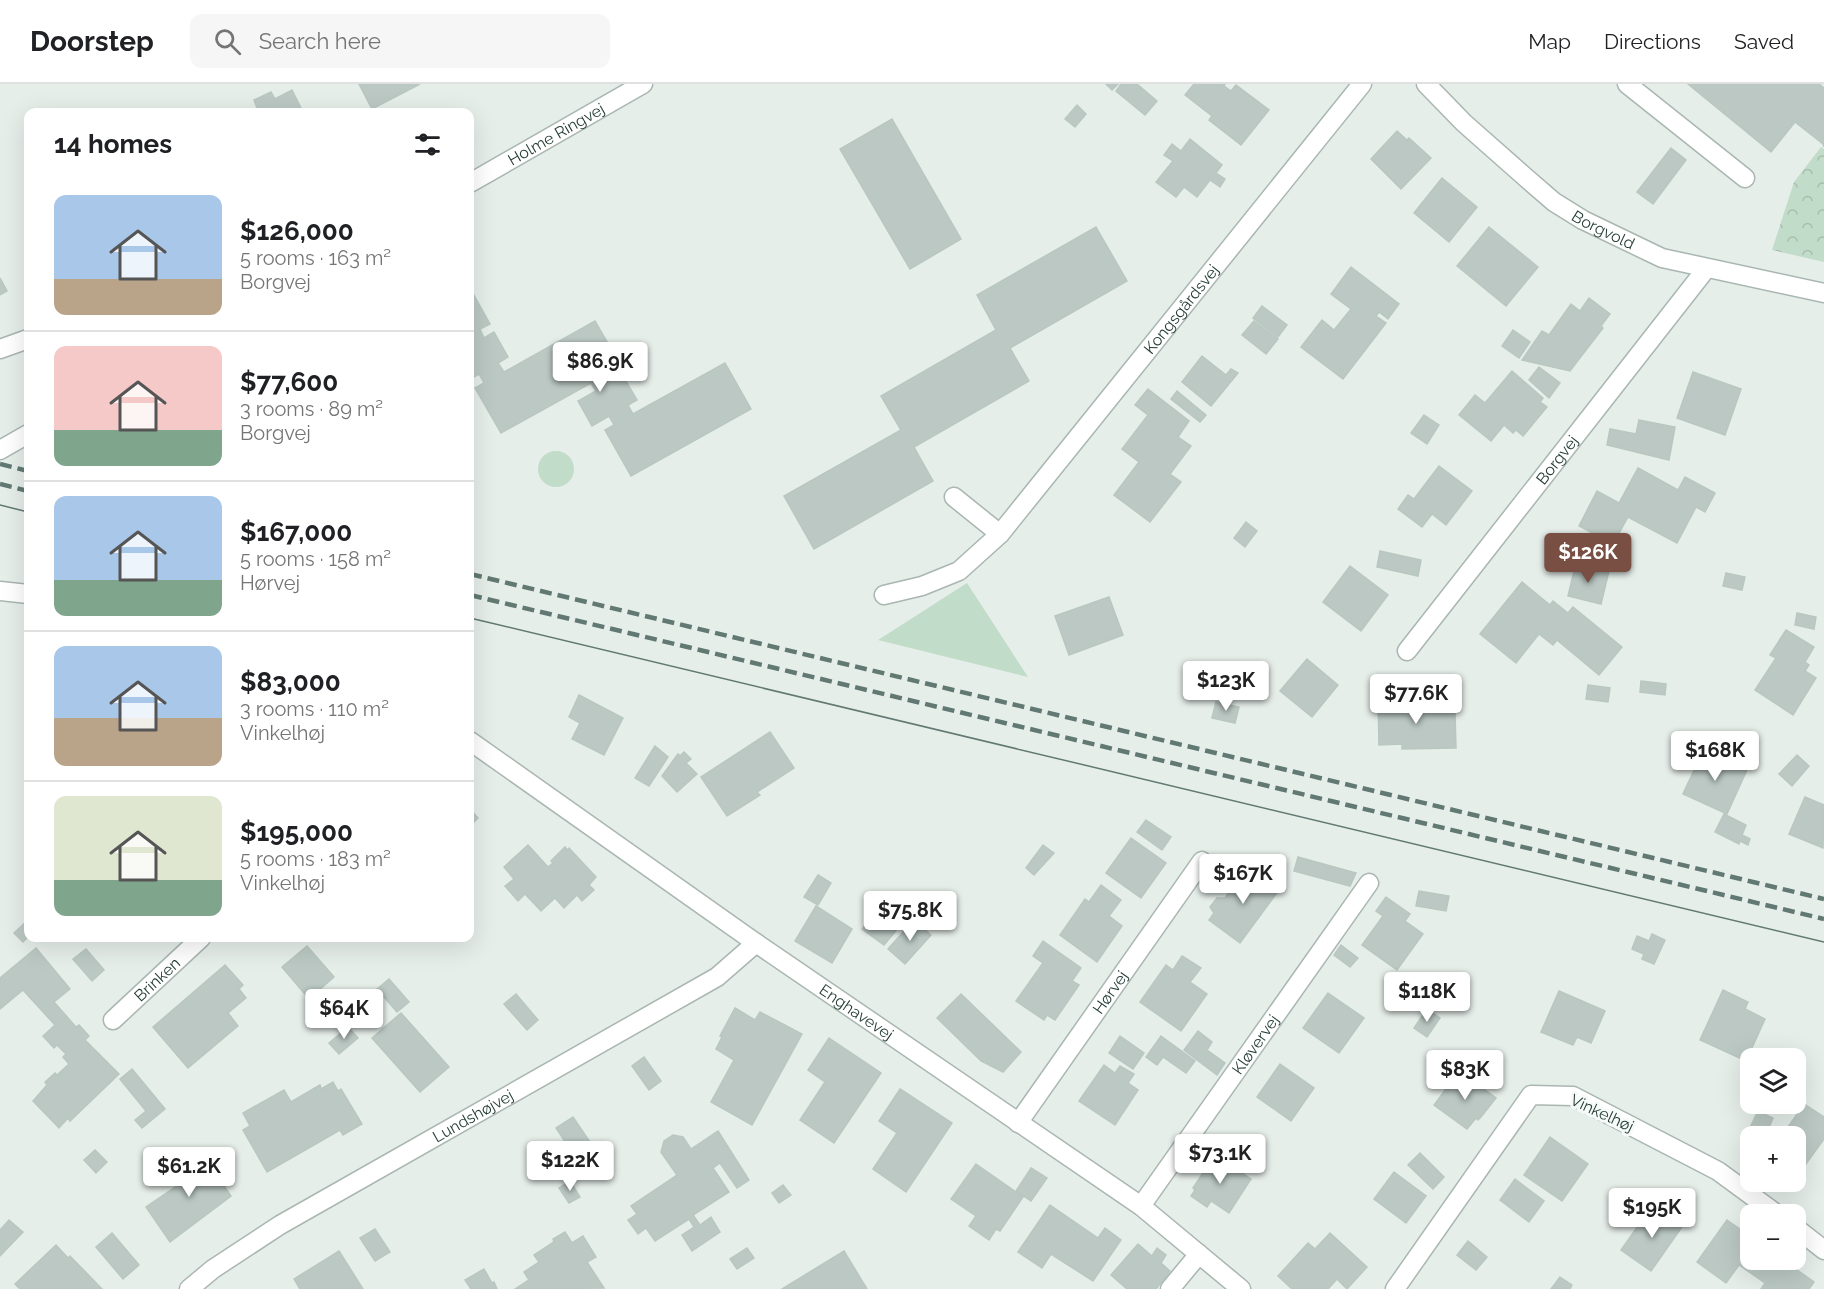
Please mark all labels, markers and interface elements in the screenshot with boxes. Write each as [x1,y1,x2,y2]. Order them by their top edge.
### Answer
search box [190,14,610,68]
text: Doorstep [30,25,154,58]
icon: search [211,25,244,58]
text: Search here [259,28,381,54]
text: Map [1528,29,1571,54]
text: Directions [1604,29,1701,54]
text: Saved [1734,29,1794,54]
street label: Holme Ringvej [504,99,608,169]
icon: filters [411,128,444,161]
text: 14 homes [54,129,172,159]
street label: Borgvold [1569,206,1638,253]
text: $126,000 [240,216,354,246]
icon: home [102,219,174,291]
text: 5 rooms · 163 m² [240,246,391,270]
street label: Kongsgårdsvej [1139,261,1223,357]
text: Borgvej [240,270,311,294]
pin: $86.9K [551,342,649,393]
text: $86.9K [567,349,633,373]
text: $77,600 [240,367,338,397]
icon: home [102,370,174,442]
text: 3 rooms · 89 m² [240,397,383,421]
text: Borgvej [240,421,311,445]
street label: Borgvej [1532,431,1582,488]
text: $167,000 [240,517,352,547]
icon: home [102,520,174,592]
pin: $126K [1546,533,1630,584]
text: $126K [1558,540,1618,564]
text: 5 rooms · 158 m² [240,547,391,571]
text: Hørvej [240,571,300,595]
pin: $123K [1184,661,1268,712]
text: $83,000 [240,667,341,697]
text: $123K [1197,668,1255,692]
icon: home [102,670,174,742]
pin: $77.6K [1367,674,1465,725]
text: $77.6K [1384,681,1448,705]
text: 3 rooms · 110 m² [240,697,389,721]
text: Vinkelhøj [240,721,325,745]
pin: $168K [1673,731,1757,782]
text: $168K [1685,738,1745,762]
text: $195,000 [240,817,353,847]
icon: home [102,820,174,892]
text: 5 rooms · 183 m² [240,847,391,871]
pin: $167K [1201,854,1285,905]
text: $167K [1213,861,1273,885]
text: Vinkelhøj [240,871,325,895]
pin: $75.8K [861,891,959,942]
text: $75.8K [878,898,942,922]
street label: Brinken [130,953,184,1005]
street label: Hørvej [1088,967,1132,1017]
pin: $118K [1385,972,1469,1023]
text: $118K [1398,979,1456,1003]
street label: Enghavevej [816,980,897,1044]
pin: $64K [308,989,380,1040]
text: $64K [319,996,369,1020]
street label: Kløvervej [1228,1011,1283,1078]
map controls [1740,1048,1806,1270]
button: layers [1740,1048,1806,1114]
pin: $83K [1429,1050,1501,1101]
text: $83K [1440,1057,1490,1081]
street label: Lundshøjvej [429,1085,516,1146]
street label: Vinkelhøj [1567,1090,1637,1136]
button: + [1740,1126,1806,1192]
pin: $73.1K [1171,1134,1269,1185]
pin: $122K [528,1141,612,1192]
text: $73.1K [1189,1141,1251,1165]
pin: $61.2K [140,1147,238,1198]
text: $122K [541,1148,599,1172]
text: $61.2K [157,1154,221,1178]
pin: $195K [1610,1188,1694,1239]
text: $195K [1623,1195,1681,1219]
button: − [1740,1204,1806,1270]

